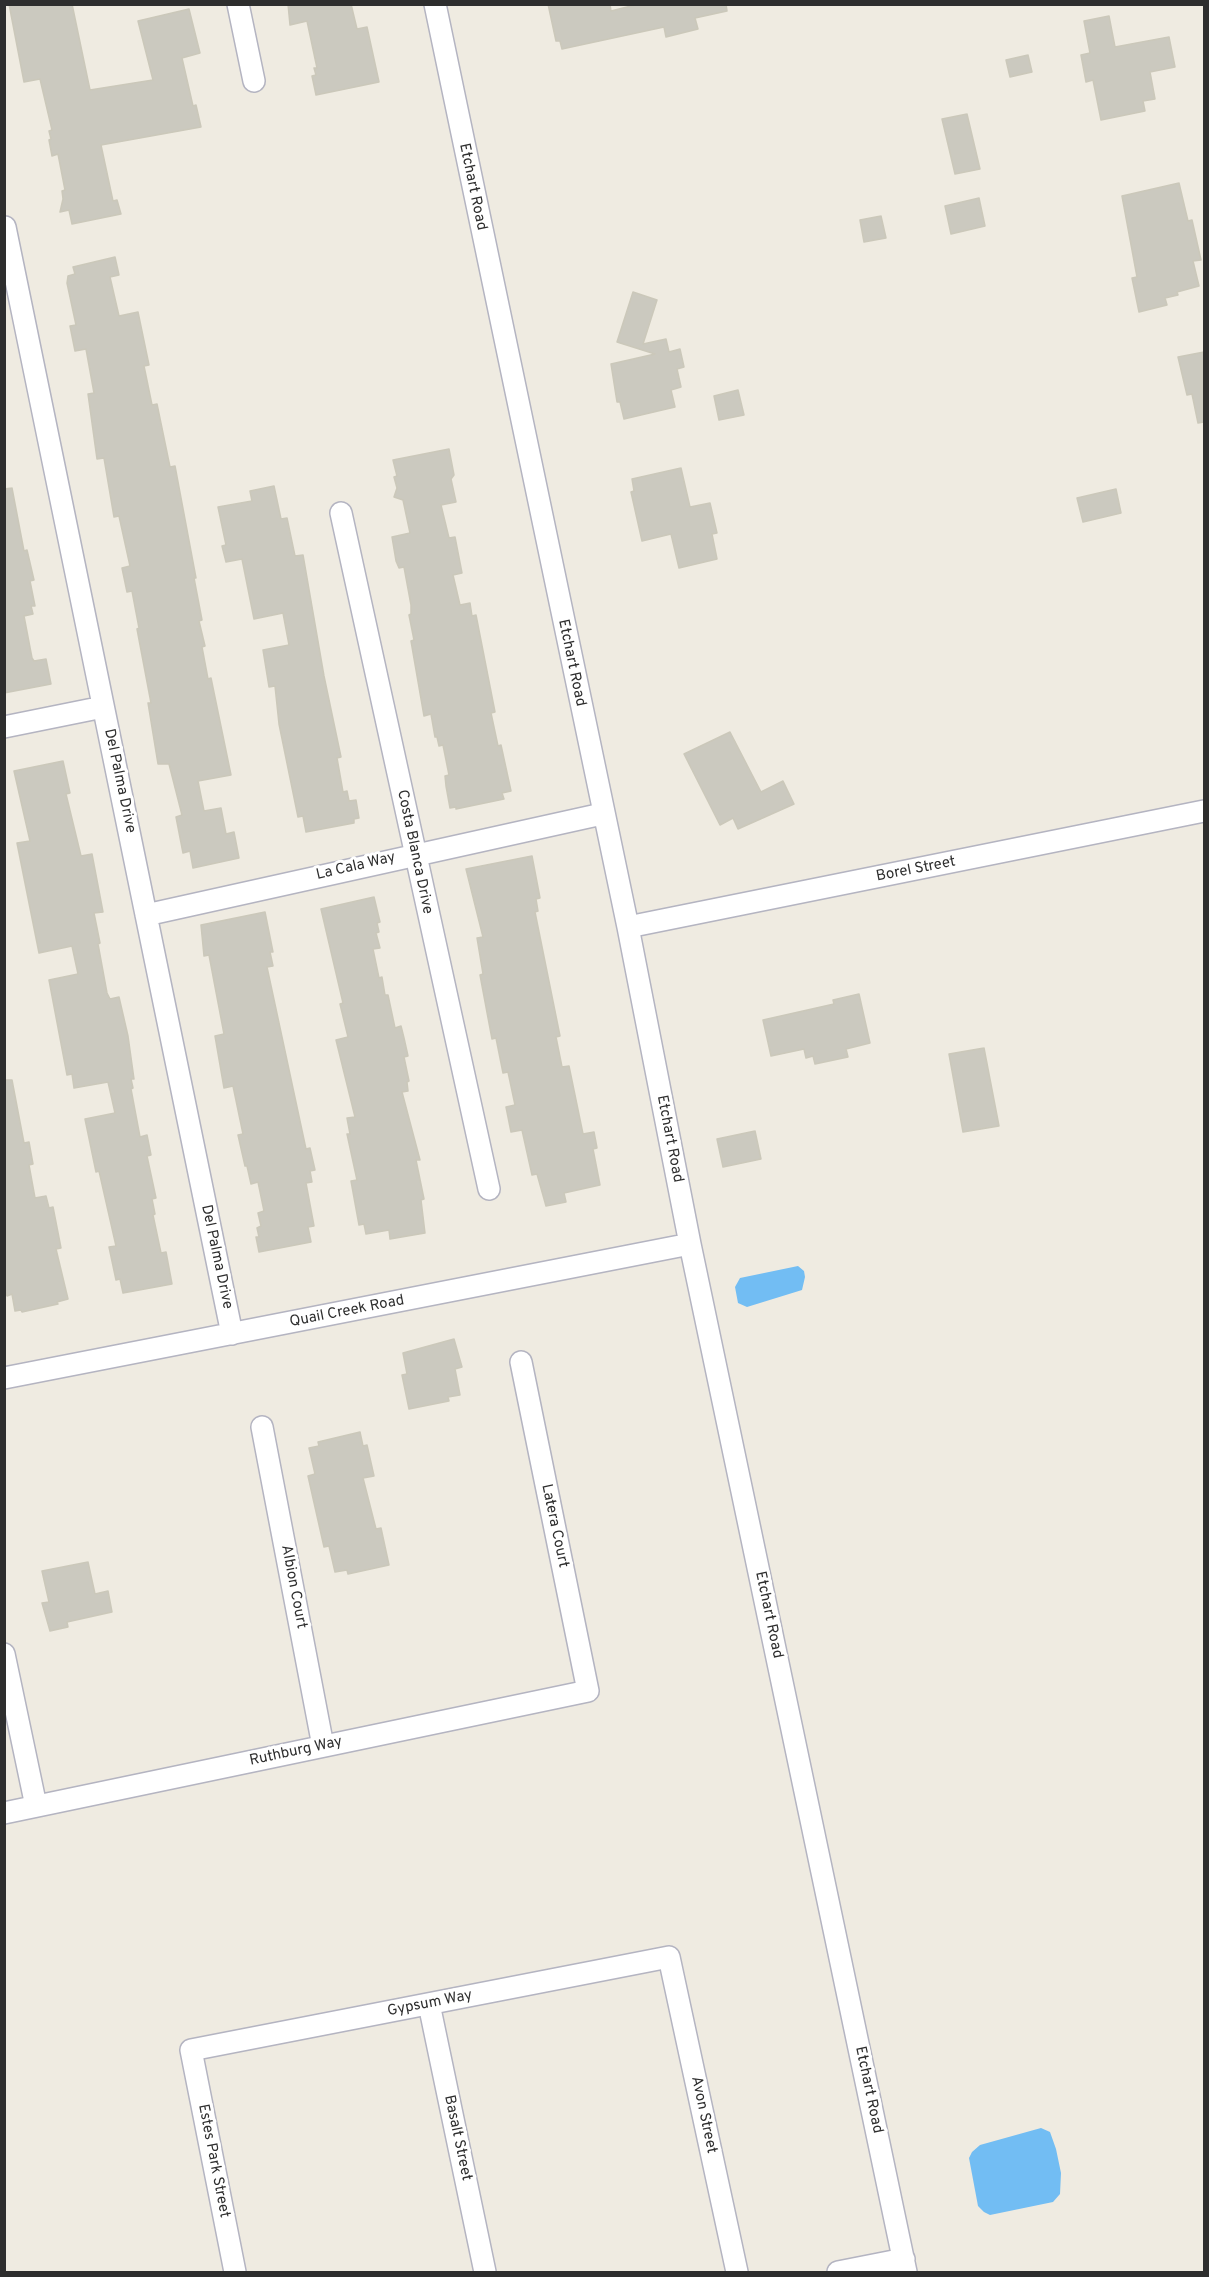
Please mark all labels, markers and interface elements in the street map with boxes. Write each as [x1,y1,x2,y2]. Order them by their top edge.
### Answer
street label: Etchart Road [454,142,490,232]
street label: Etchart Road [553,618,589,708]
street label: Del Palma Drive [99,727,139,835]
street label: Costa Blanca Drive [392,788,436,916]
street label: La Cala Way [315,849,397,885]
street label: Borel Street [875,853,957,887]
street label: Etchart Road [652,1094,686,1184]
street label: Del Palma Drive [196,1203,236,1311]
street label: Quail Creek Road [288,1292,406,1332]
street label: Latera Court [536,1482,572,1570]
street label: Albion Court [276,1544,310,1630]
street label: Etchart Road [750,1570,786,1660]
street label: Ruthburg Way [248,1733,344,1771]
street label: Gypsum Way [386,1987,474,2021]
street label: Etchart Road [850,2045,886,2135]
street label: Avon Street [686,2075,720,2155]
street label: Basalt Street [439,2094,475,2182]
street label: Estes Park Street [193,2103,233,2219]

